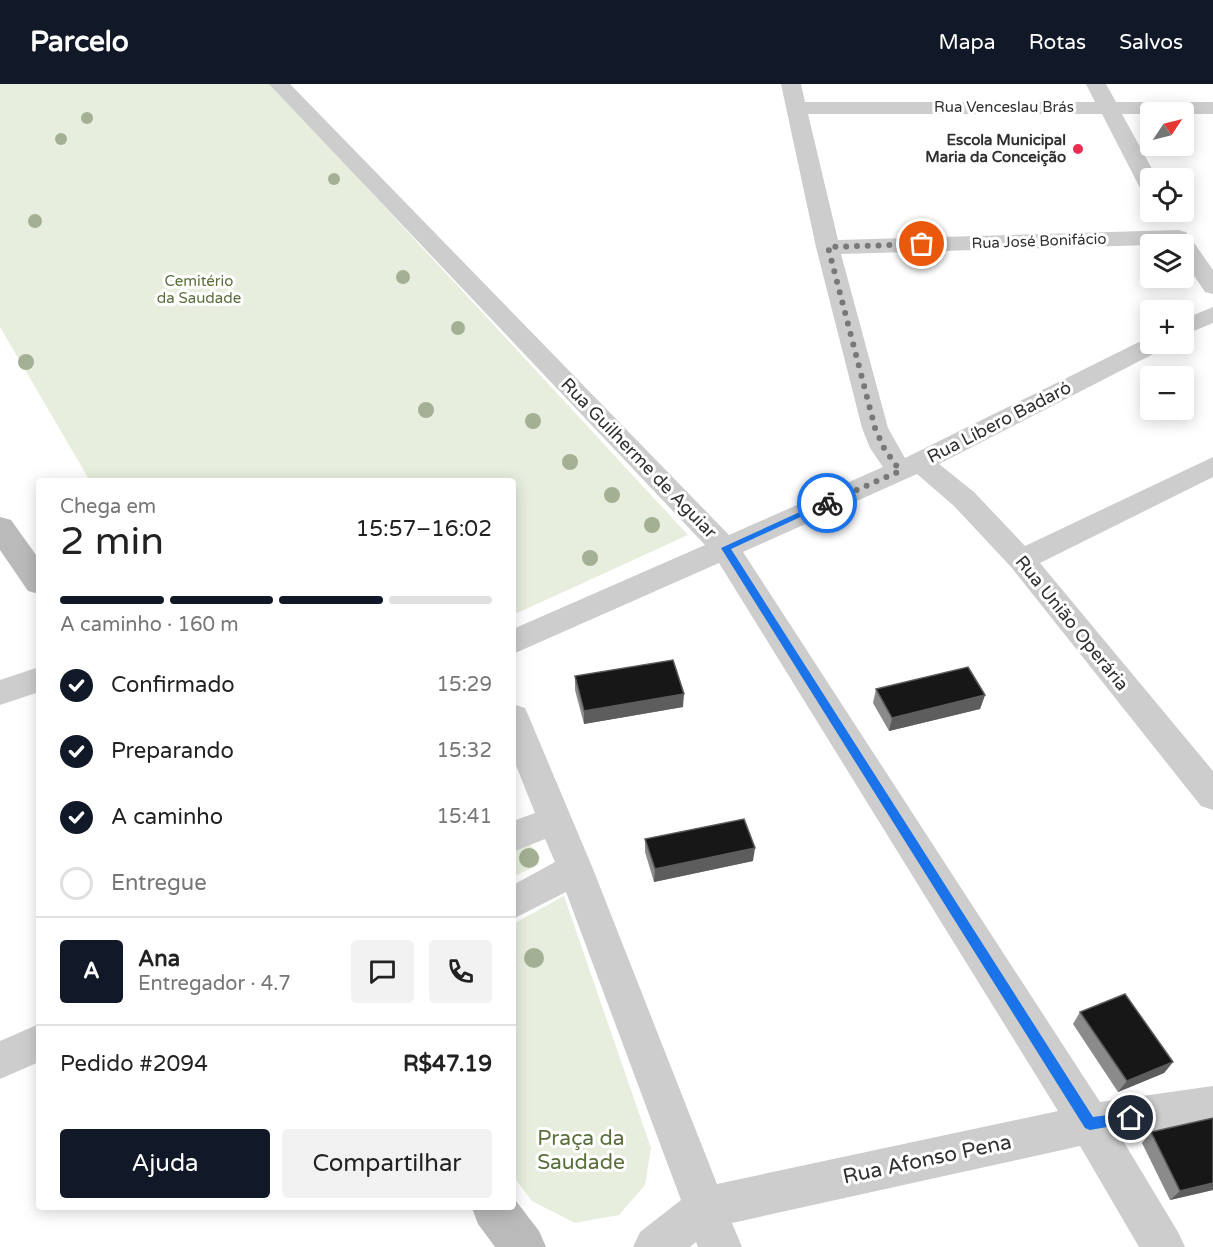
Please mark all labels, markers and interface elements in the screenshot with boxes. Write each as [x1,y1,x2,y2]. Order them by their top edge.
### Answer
text: Parcelo [30,25,129,59]
text: Mapa [938,30,996,55]
text: Rotas [1029,30,1086,55]
text: Salvos [1119,30,1183,55]
street label: Rua Venceslau Brás [934,98,1074,116]
north arrow [1140,102,1194,156]
map controls [1140,102,1194,420]
place label: Escola Municipal Maria da Conceição [925,131,1066,167]
marker: Escola Municipal Maria da Conceição [1071,142,1085,156]
button: locate [1140,168,1194,222]
pin [896,218,947,269]
icon: bag [905,227,938,260]
street label: Rua José Bonifácio [971,230,1107,252]
button: layers [1140,234,1194,288]
park label: Cemitério da Saudade [157,272,241,307]
button: + [1140,300,1194,354]
button: − [1140,366,1194,420]
street label: Rua Guilherme de Aguiar [556,373,722,543]
street label: Rua Líbero Badaró [923,376,1075,468]
courier [797,473,857,533]
icon: bike [811,487,844,520]
text: Chega em [60,495,156,519]
text: 15:57–16:02 [355,516,492,542]
text: 2 min [60,518,164,565]
street label: Rua União Operária [1011,551,1133,695]
text: A caminho · 160 m [60,613,239,637]
icon: check [60,669,93,702]
text: Confirmado [111,672,235,698]
text: 15:29 [437,673,492,697]
icon: check [60,735,93,768]
text: Preparando [111,738,234,764]
text: 15:32 [437,739,492,763]
icon: check [60,801,93,834]
text: A caminho [111,804,223,830]
text: 15:41 [437,805,492,829]
text: Entregue [111,870,207,896]
button: chat [351,940,414,1003]
button: phone [429,940,492,1003]
text: Ana [138,946,180,972]
text: A [83,958,100,984]
text: Entregador · 4.7 [138,972,291,996]
text: Pedido #2094 [60,1051,208,1077]
text: R$47.19 [403,1051,492,1077]
pin [1105,1092,1156,1143]
icon: home [1114,1101,1147,1134]
park label: Praça da Saudade [537,1126,625,1175]
button: Ajuda [60,1129,270,1198]
button: Compartilhar [282,1129,492,1198]
street label: Rua Afonso Pena [840,1129,1014,1190]

